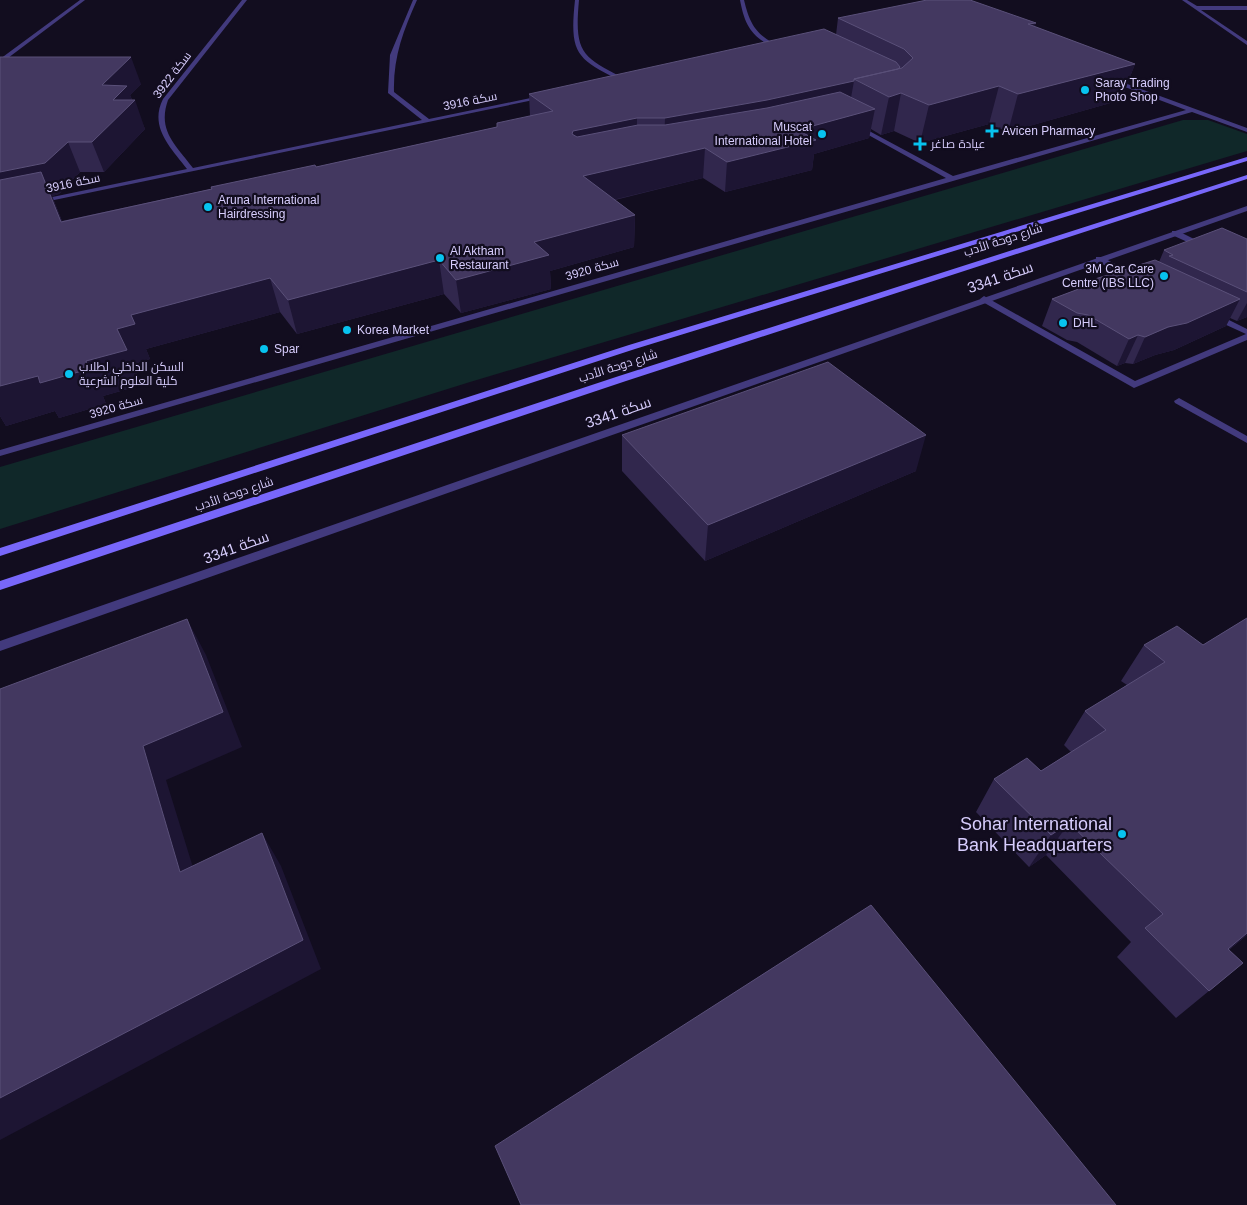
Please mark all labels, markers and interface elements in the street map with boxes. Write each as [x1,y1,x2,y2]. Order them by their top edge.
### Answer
street label: سكة 3922 [150,49,194,101]
place label: Saray Trading Photo Shop [1095,76,1170,104]
marker: Saray Trading Photo Shop [1079,84,1091,96]
street label: سكة 3916 [442,89,498,113]
place label: Muscat International Hotel [715,120,813,148]
place label: Avicen Pharmacy [1002,124,1095,138]
marker: Avicen Pharmacy [986,125,998,137]
marker: Muscat International Hotel [816,128,828,140]
marker: عيادة صاغر [913,137,927,151]
place label: عيادة صاغر [930,137,985,151]
street label: سكة 3916 [45,170,101,196]
place label: Aruna International Hairdressing [218,193,319,221]
marker: Aruna International Hairdressing [202,201,214,213]
street label: شارع دوحة الأدب [962,221,1045,260]
place label: Al Aktham Restaurant [450,244,509,272]
marker: Al Aktham Restaurant [434,252,446,264]
street label: سكة 3920 [564,255,620,283]
street label: سكة 3341 [965,258,1035,296]
place label: 3M Car Care Centre (IBS LLC) [1062,262,1154,290]
marker: 3M Car Care Centre (IBS LLC) [1158,270,1170,282]
place label: DHL [1073,316,1097,330]
marker: DHL [1057,317,1069,329]
place label: Korea Market [357,323,430,337]
marker: Korea Market [341,324,353,336]
place label: Spar [274,342,299,356]
marker: Spar [258,343,270,355]
street label: شارع دوحة الأدب [577,347,660,386]
place label: السكن الداخلي لطلاب كلية العلوم الشرعية [79,360,184,389]
marker: السكن الداخلي لطلاب كلية العلوم الشرعية [63,368,75,380]
street label: سكة 3920 [88,393,144,421]
street label: سكة 3341 [583,393,653,431]
street label: شارع دوحة الأدب [193,474,275,515]
street label: سكة 3341 [201,527,271,567]
place label: Sohar International Bank Headquarters [957,814,1112,855]
marker: Sohar International Bank Headquarters [1116,828,1128,840]

